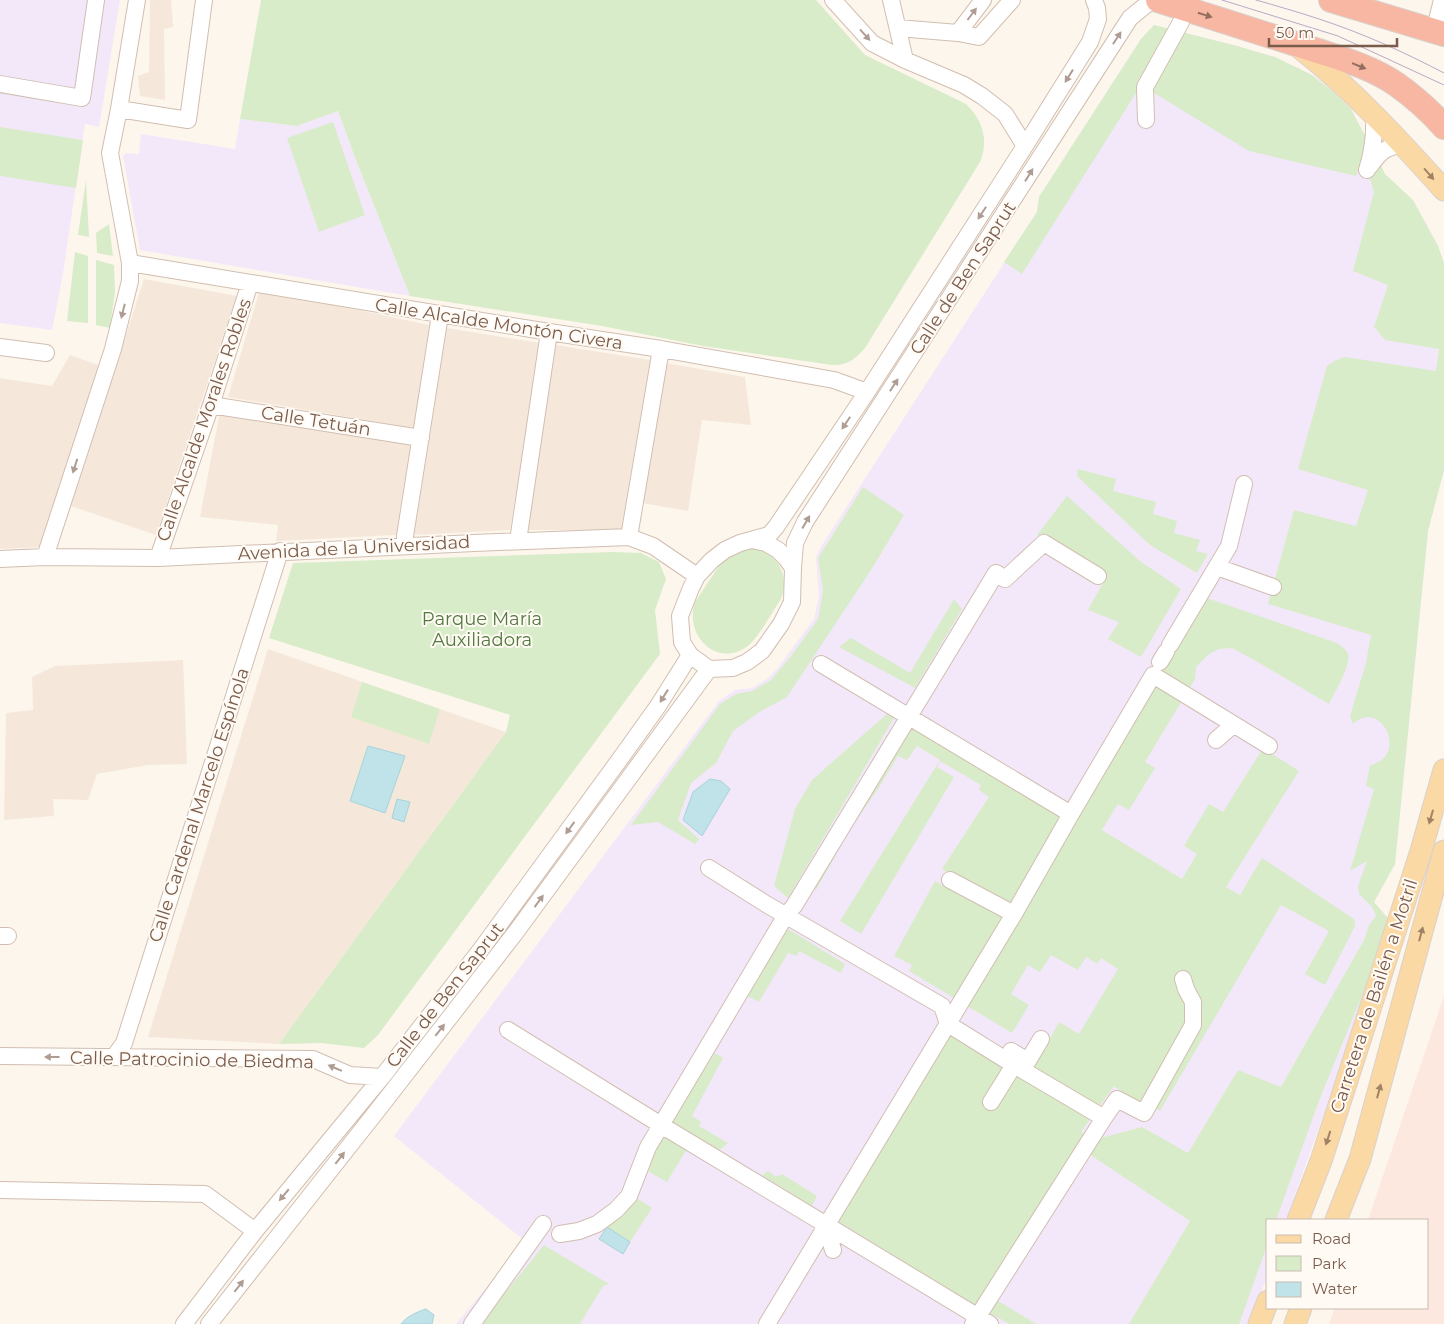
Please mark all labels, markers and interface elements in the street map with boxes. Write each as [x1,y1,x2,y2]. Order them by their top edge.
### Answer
one-way arrow [967,7,977,21]
one-way arrow [1197,11,1212,19]
scale bar [1269,15,1396,47]
text: 50 m [1276,23,1314,42]
one-way arrow [859,29,871,41]
one-way arrow [1112,32,1122,45]
one-way arrow [1352,62,1366,70]
one-way arrow [1065,69,1074,82]
one-way arrow [1424,167,1435,180]
one-way arrow [1024,168,1034,181]
street label: Calle de Ben Saprut [905,197,1021,359]
one-way arrow [977,206,987,219]
street label: Calle Alcalde Montón Civera [374,294,624,354]
street label: Calle Alcalde Morales Robles [152,295,256,544]
one-way arrow [119,303,127,318]
one-way arrow [889,379,899,392]
street label: Calle Tetuán [260,401,372,441]
one-way arrow [841,416,851,429]
one-way arrow [71,459,79,474]
one-way arrow [802,515,811,529]
street label: Avenida de la Universidad [237,531,471,565]
park label: Parque María Auxiliadora [422,608,542,651]
street label: Calle Cardenal Marcelo Espínola [144,665,254,945]
one-way arrow [659,689,669,703]
one-way arrow [1426,809,1434,824]
one-way arrow [565,821,575,835]
street label: Carretera de Bailén a Motril [1326,876,1422,1116]
one-way arrow [534,894,544,908]
street label: Calle de Ben Saprut [381,918,509,1072]
one-way arrow [1418,927,1426,942]
one-way arrow [435,1024,446,1037]
street label: Calle Patrocinio de Biedma [70,1047,314,1073]
one-way arrow [43,1053,59,1061]
one-way arrow [328,1064,342,1072]
one-way arrow [1375,1084,1383,1099]
one-way arrow [1324,1131,1331,1146]
one-way arrow [335,1152,346,1165]
one-way arrow [279,1189,290,1202]
legend [1266,1219,1429,1309]
text: Road [1312,1229,1351,1248]
text: Park [1312,1254,1346,1273]
text: Water [1312,1279,1358,1298]
one-way arrow [234,1280,245,1293]

